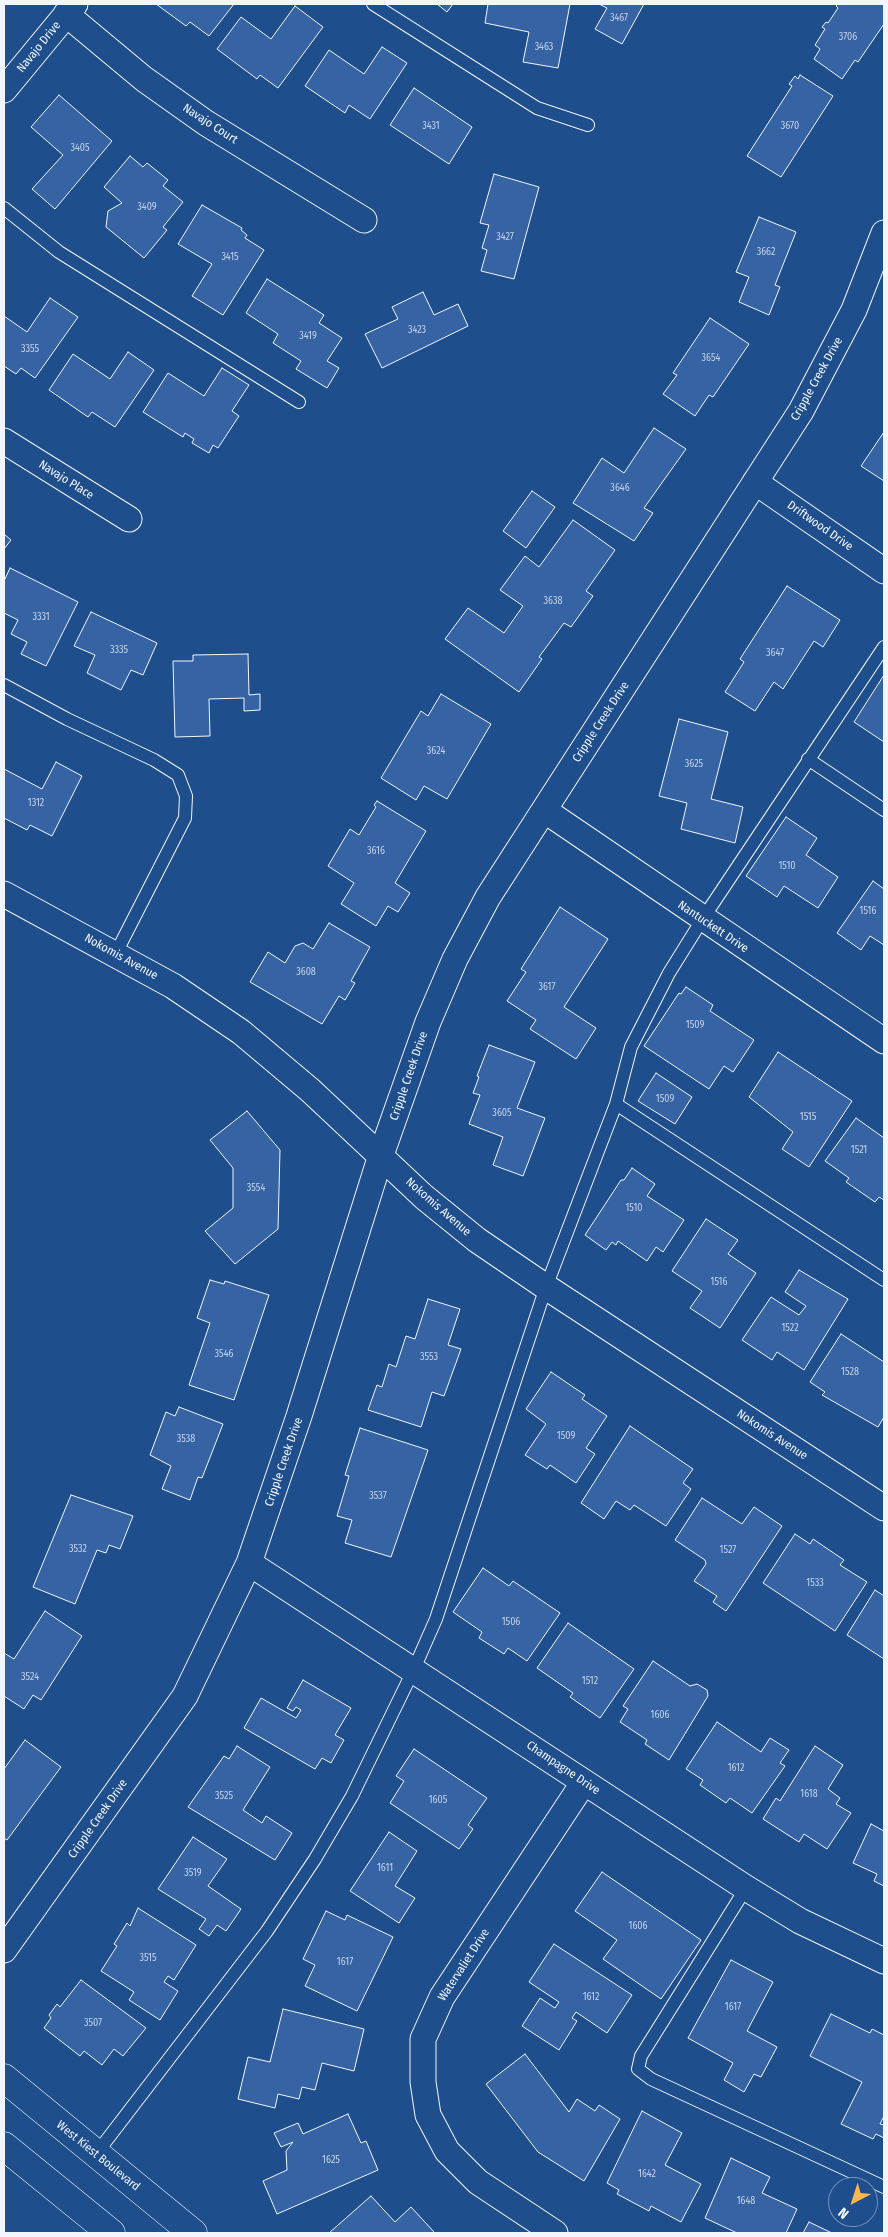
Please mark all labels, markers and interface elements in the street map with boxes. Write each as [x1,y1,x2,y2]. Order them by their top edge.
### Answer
house number: 3467 [610,12,628,24]
street label: Navajo Drive [14,19,64,75]
house number: 3706 [839,31,857,43]
house number: 3463 [535,41,553,53]
street label: Navajo Court [180,101,240,147]
house number: 3431 [422,120,440,132]
house number: 3670 [781,120,799,132]
house number: 3405 [70,142,90,154]
house number: 3409 [137,201,157,213]
house number: 3427 [496,231,514,243]
house number: 3662 [757,246,775,258]
house number: 3415 [221,251,239,263]
house number: 3423 [408,324,426,336]
house number: 3419 [299,330,317,342]
street label: Cripple Creek Drive [788,335,846,423]
house number: 3355 [21,343,39,355]
house number: 3654 [702,352,720,364]
street label: Navajo Place [36,457,96,503]
house number: 3646 [610,482,630,494]
street label: Driftwood Drive [784,498,856,554]
house number: 3638 [544,595,562,607]
house number: 3331 [32,611,50,623]
house number: 3335 [110,644,128,656]
house number: 3647 [766,647,784,659]
street label: Cripple Creek Drive [570,679,632,765]
house number: 3624 [427,745,445,757]
house number: 3625 [685,758,703,770]
house number: 1312 [28,797,44,809]
house number: 3616 [367,845,385,857]
house number: 1510 [778,860,796,872]
street label: Nantuckett Drive [675,898,751,956]
house number: 1516 [860,905,876,917]
street label: Nokomis Avenue [82,931,160,983]
house number: 3608 [296,966,316,978]
house number: 3617 [539,981,555,993]
house number: 1509 [686,1019,704,1031]
street label: Cripple Creek Drive [387,1030,431,1122]
house number: 1509 [656,1093,674,1105]
house number: 3605 [492,1107,512,1119]
house number: 1515 [800,1111,816,1123]
house number: 1521 [851,1144,867,1156]
street label: Nokomis Avenue [402,1175,474,1239]
house number: 3554 [247,1182,265,1194]
house number: 1510 [625,1202,643,1214]
house number: 1516 [711,1276,727,1288]
house number: 1522 [781,1322,799,1334]
house number: 3546 [215,1348,233,1360]
house number: 3553 [420,1351,438,1363]
house number: 1528 [841,1366,859,1378]
street label: Nokomis Avenue [734,1407,810,1463]
street label: Cripple Creek Drive [262,1416,306,1508]
house number: 1509 [557,1430,575,1442]
house number: 3538 [177,1433,195,1445]
house number: 3537 [369,1490,387,1502]
house number: 3532 [69,1543,87,1555]
house number: 1527 [720,1544,736,1556]
house number: 1533 [806,1577,824,1589]
house number: 1506 [502,1616,520,1628]
house number: 3524 [21,1671,39,1683]
house number: 1512 [582,1675,598,1687]
house number: 1606 [650,1709,670,1721]
street label: Champagne Drive [524,1738,602,1798]
house number: 1612 [728,1762,744,1774]
street label: Cripple Creek Drive [65,1777,131,1861]
house number: 1618 [800,1788,818,1800]
house number: 3525 [215,1790,233,1802]
house number: 1605 [429,1794,447,1806]
house number: 1611 [377,1862,393,1874]
house number: 3519 [184,1867,202,1879]
house number: 1606 [628,1920,648,1932]
street label: Watervaliet Drive [435,1926,493,2004]
house number: 3515 [139,1952,157,1964]
house number: 1617 [337,1956,353,1968]
house number: 1612 [583,1991,599,2003]
house number: 1617 [725,2001,741,2013]
house number: 3507 [84,2017,102,2029]
street label: West Kiest Boulevard [53,2118,143,2194]
house number: 1625 [322,2154,340,2166]
house number: 1642 [638,2168,656,2180]
north arrow [828,2177,878,2227]
house number: 1648 [737,2195,755,2207]
text: N [835,2204,852,2222]

